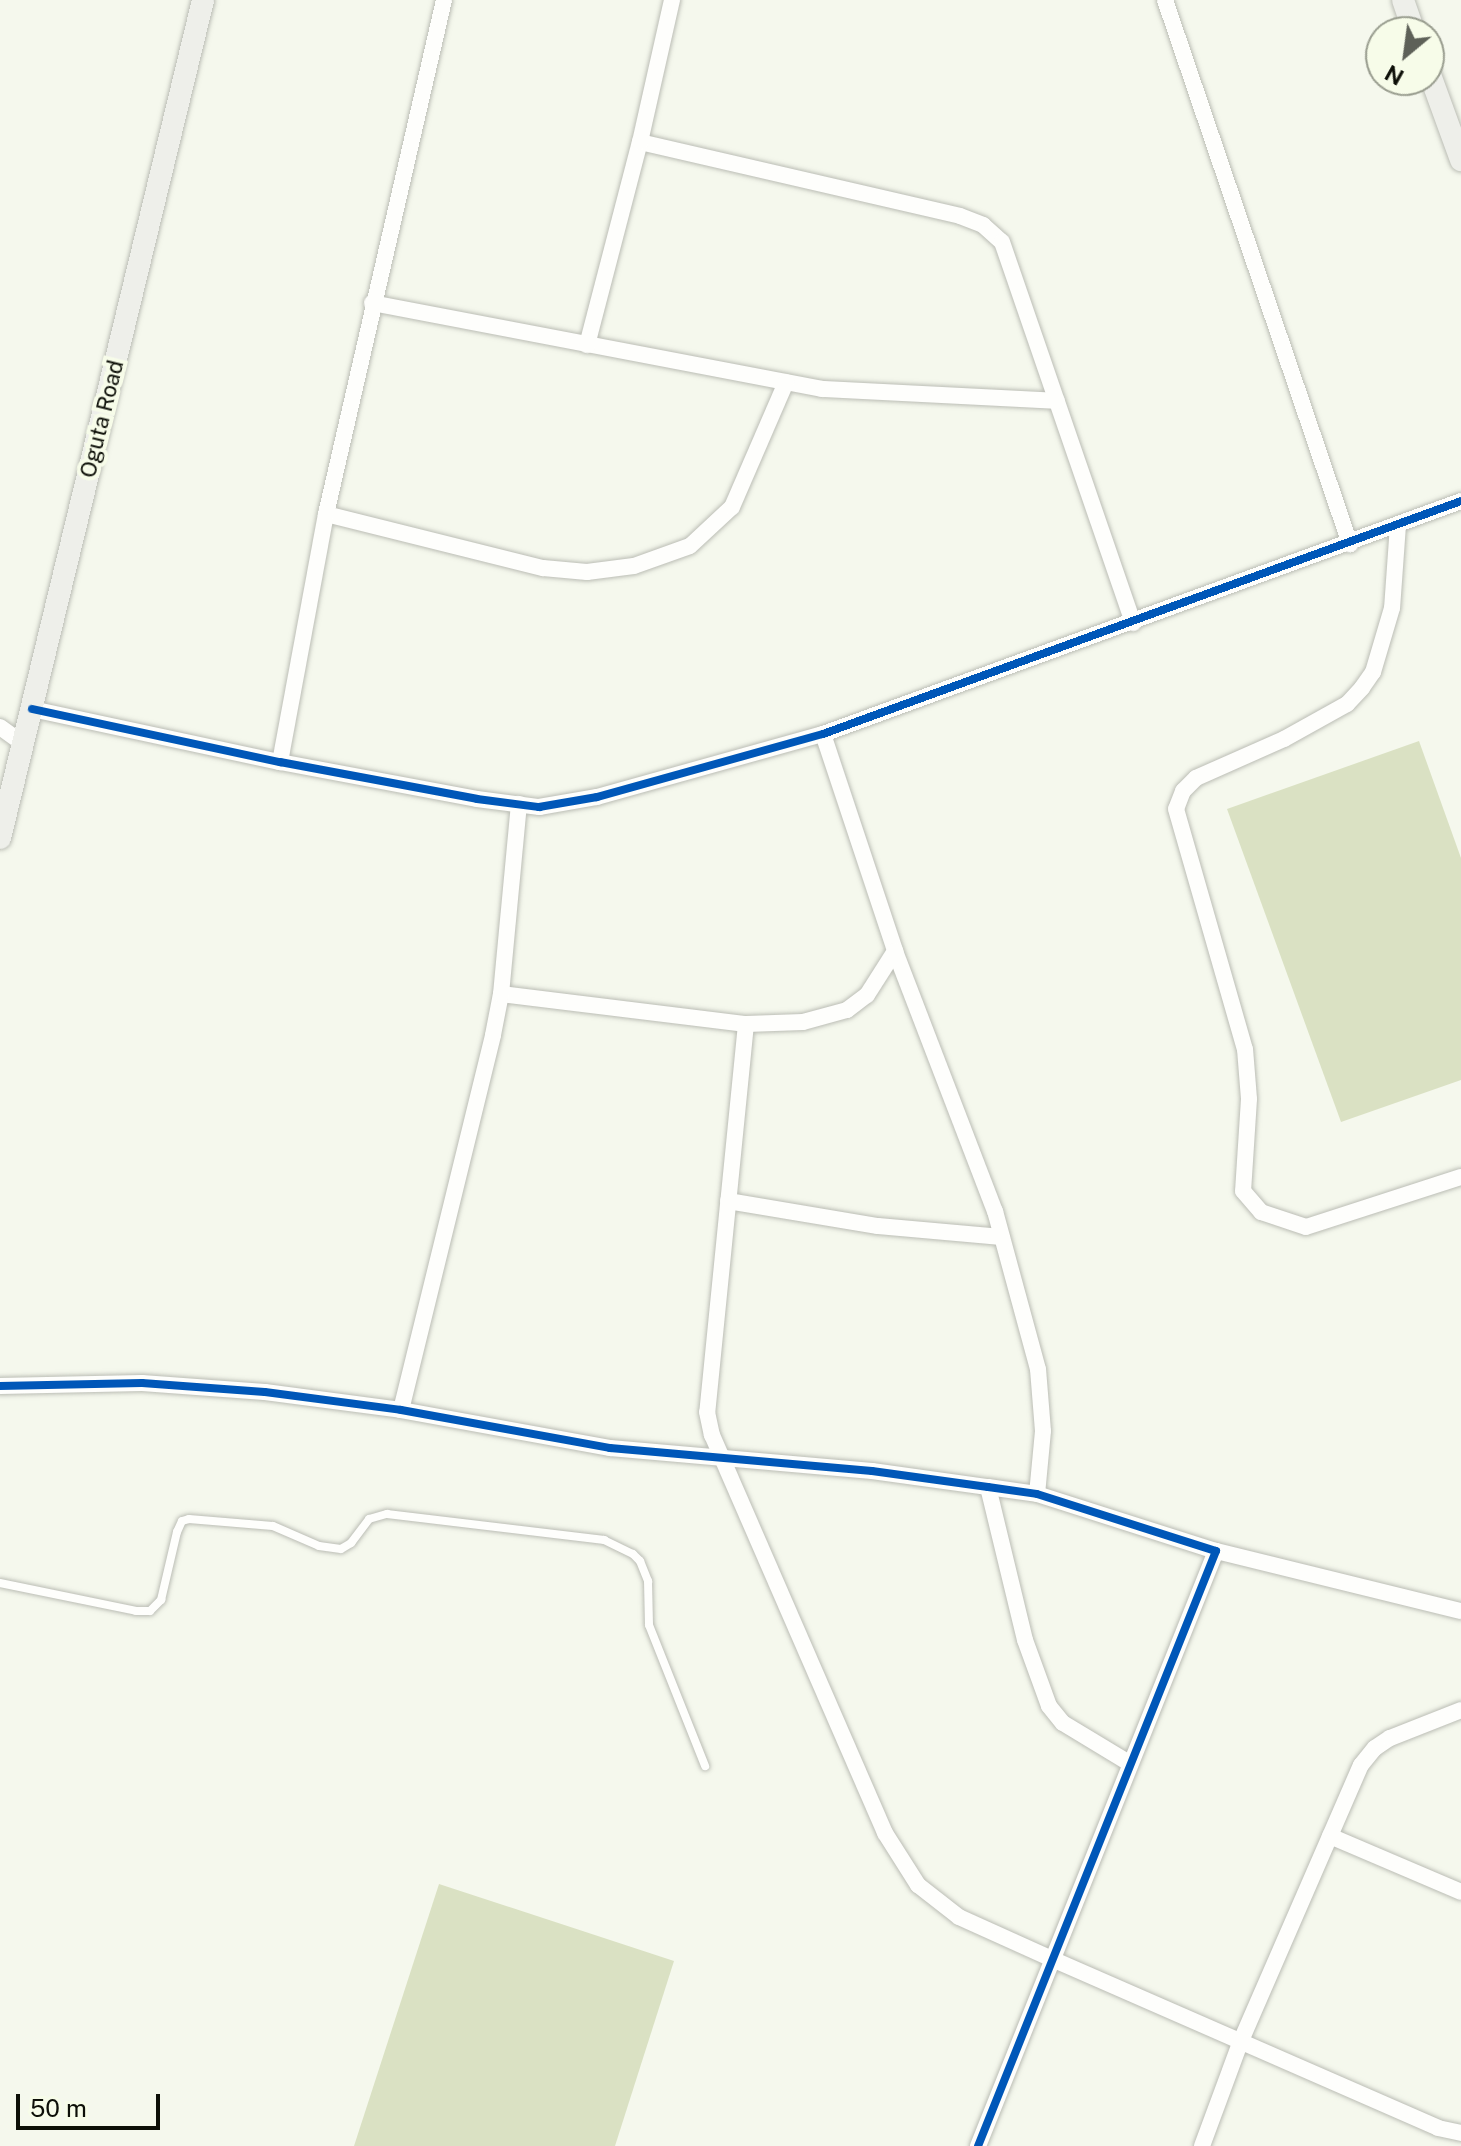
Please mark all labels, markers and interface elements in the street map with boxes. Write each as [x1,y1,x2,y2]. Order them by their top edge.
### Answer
north arrow [1365,16,1445,96]
text: N [1381,60,1408,91]
street label: Oguta Road [75,357,129,481]
scale bar [20,2078,164,2128]
text: 50 m [30,2094,87,2122]

